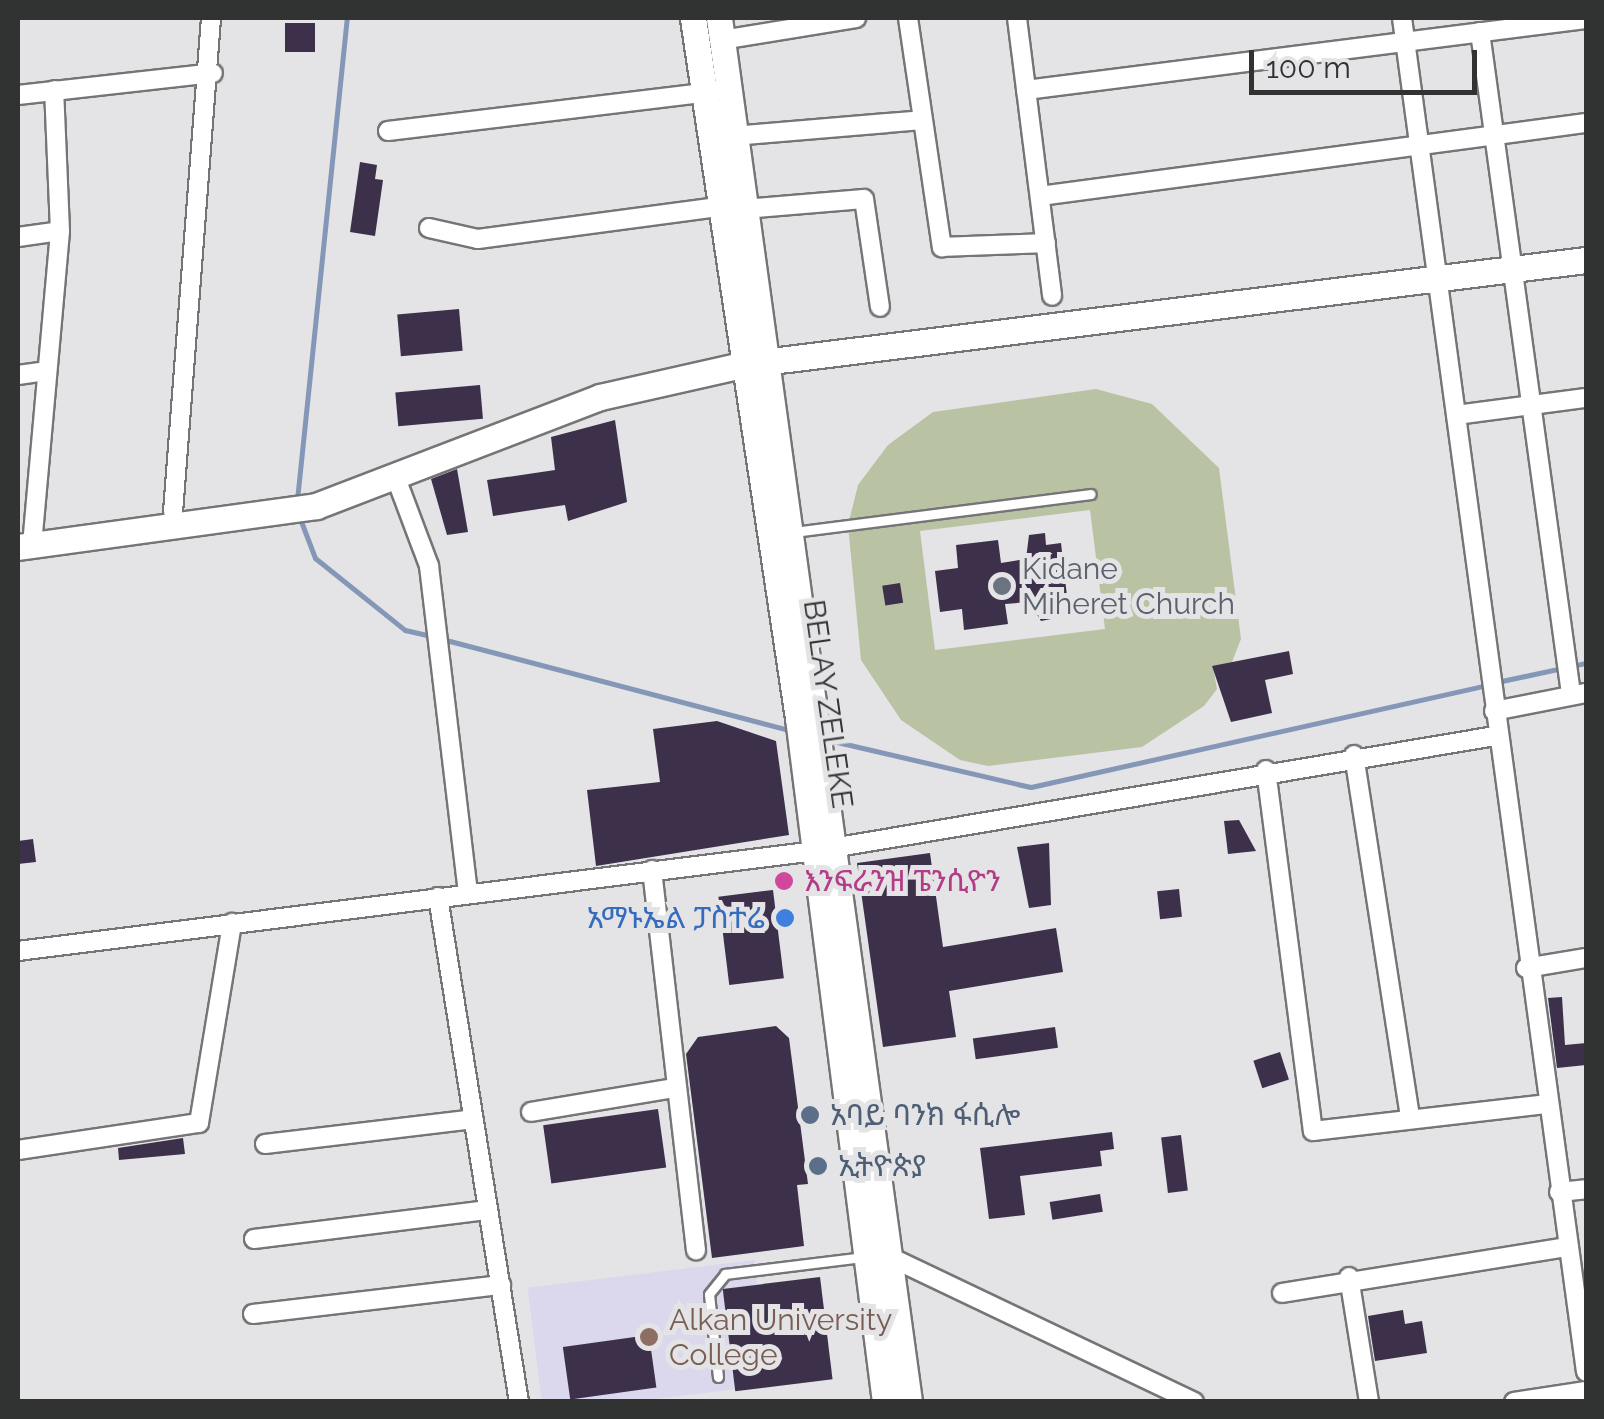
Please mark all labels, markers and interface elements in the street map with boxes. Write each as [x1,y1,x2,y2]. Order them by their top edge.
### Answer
scale bar [1254,30,1482,92]
text: 100 m [1266,50,1351,85]
place label: Kidane Miheret Church [1022,551,1235,622]
marker: Kidane Miheret Church [991,575,1013,597]
street label: BELAY ZELEKE [795,597,861,811]
place label: እንፍራንዝ ፔንሲዮን [804,863,1001,899]
marker: እንፍራንዝ ፔንሲዮን [773,870,795,892]
place label: አማኑኤል ፓስተሬ [587,900,765,936]
marker: አማኑኤል ፓስተሬ [774,907,796,929]
place label: አባይ ባንክ ፋሲሎ [830,1097,1021,1133]
marker: አባይ ባንክ ፋሲሎ [799,1104,821,1126]
place label: ኢትዮጵያ [838,1148,926,1184]
marker: ኢትዮጵያ [807,1155,829,1177]
place label: Alkan University College [669,1302,892,1372]
marker: Alkan University College [638,1326,660,1348]

